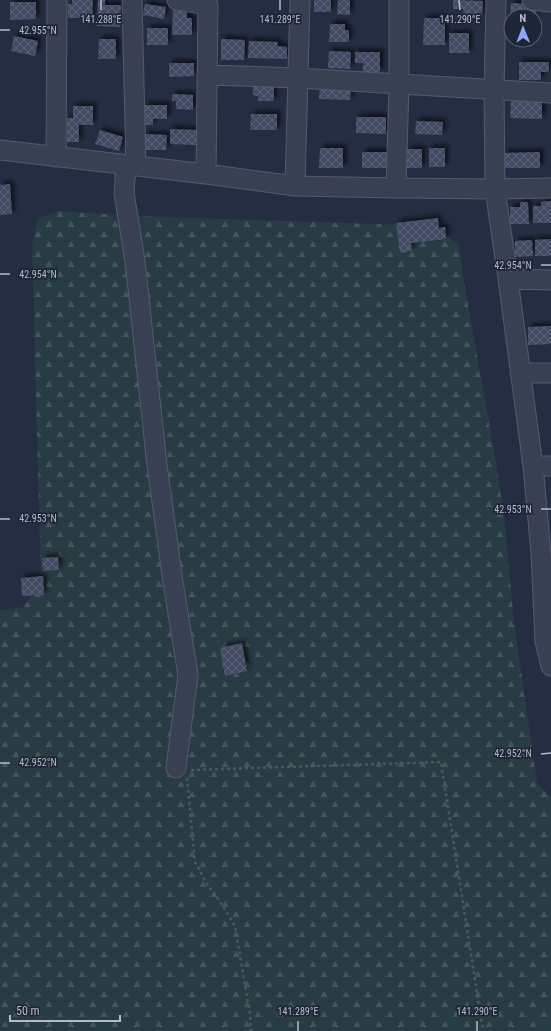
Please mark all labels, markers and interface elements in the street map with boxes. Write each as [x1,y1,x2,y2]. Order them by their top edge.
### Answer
north arrow [503,8,543,48]
text: N [519,12,527,25]
text: 141.288°E [81,14,122,25]
text: 141.289°E [260,14,301,25]
text: 141.290°E [440,14,481,25]
text: 42.955°N [19,25,57,36]
text: 42.954°N [494,260,532,271]
text: 42.954°N [19,269,57,280]
text: 42.953°N [494,504,532,515]
text: 42.953°N [19,513,57,524]
text: 42.952°N [494,748,532,759]
text: 42.952°N [19,757,57,768]
scale bar [10,997,120,1023]
text: 50 m [16,1004,40,1018]
text: 141.289°E [278,1006,319,1017]
text: 141.290°E [457,1006,498,1017]

